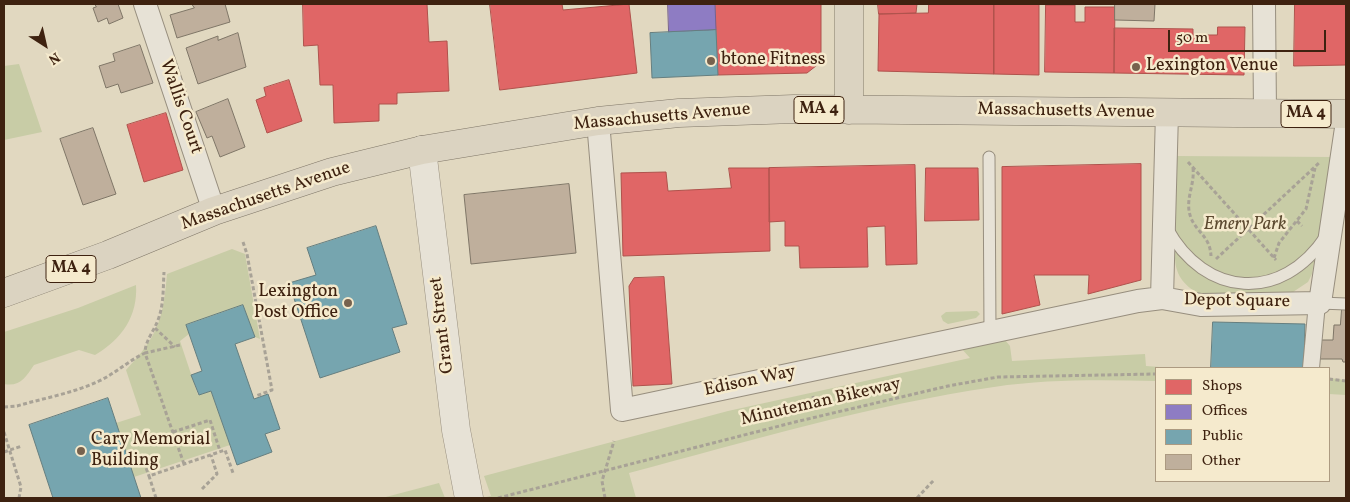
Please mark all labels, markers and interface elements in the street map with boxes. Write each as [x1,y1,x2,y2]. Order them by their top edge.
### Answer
north arrow [20,20,70,70]
scale bar [1170,20,1328,52]
text: 50 m [1176,28,1208,49]
text: N [44,47,64,68]
place label: btone Fitness [721,50,825,72]
marker: btone Fitness [705,55,717,67]
place label: Lexington Venue [1146,56,1278,78]
street label: Wallis Court [154,57,206,157]
marker: Lexington Venue [1130,61,1142,73]
road number: MA 4 [794,96,844,124]
street label: Massachusetts Avenue [573,100,751,136]
street label: Massachusetts Avenue [977,100,1155,124]
road number: MA 4 [1281,100,1331,128]
street label: Massachusetts Avenue [179,158,353,236]
park label: Emery Park [1204,215,1286,237]
road number: MA 4 [46,255,96,282]
street label: Grant Street [426,275,460,375]
place label: Lexington Post Office [254,282,338,324]
street label: Depot Square [1184,290,1290,314]
marker: Lexington Post Office [342,297,354,309]
street label: Edison Way [702,362,798,402]
legend [1155,367,1330,482]
street label: Minuteman Bikeway [739,374,903,432]
text: Shops [1202,376,1242,397]
text: Offices [1202,401,1247,422]
text: Public [1202,426,1243,447]
place label: Cary Memorial Building [91,430,210,472]
marker: Cary Memorial Building [75,445,87,457]
text: Other [1202,451,1241,472]

